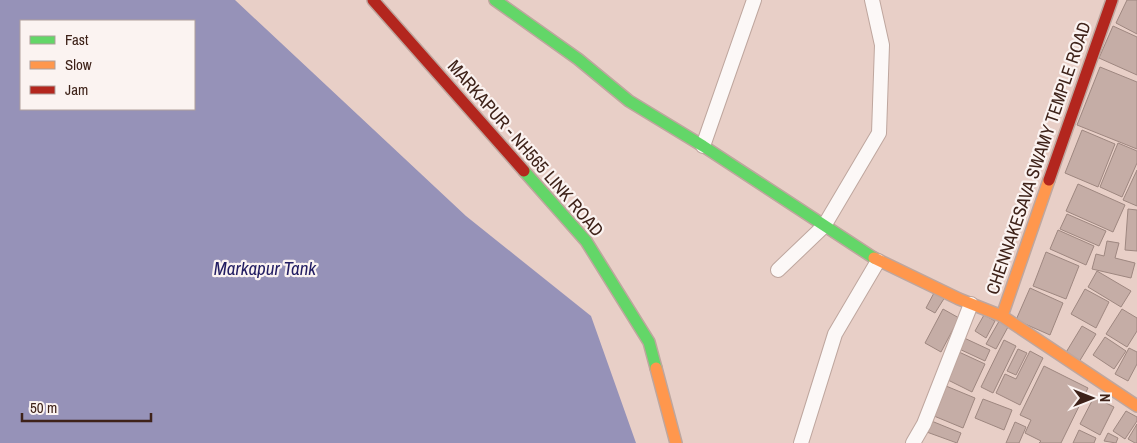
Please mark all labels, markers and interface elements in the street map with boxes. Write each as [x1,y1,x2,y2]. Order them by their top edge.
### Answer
street label: CHENNAKESAVA SWAMY TEMPLE ROAD [979,18,1097,298]
legend [20,20,195,110]
text: Fast [65,29,89,50]
text: Slow [65,54,92,75]
street label: MARKAPUR - NH565 LINK ROAD [442,54,610,242]
text: Jam [65,79,88,100]
water label: Markapur Tank [214,255,317,281]
north arrow [1067,373,1117,423]
scale bar [22,390,151,422]
text: N [1096,394,1114,402]
text: 50 m [30,397,57,418]

